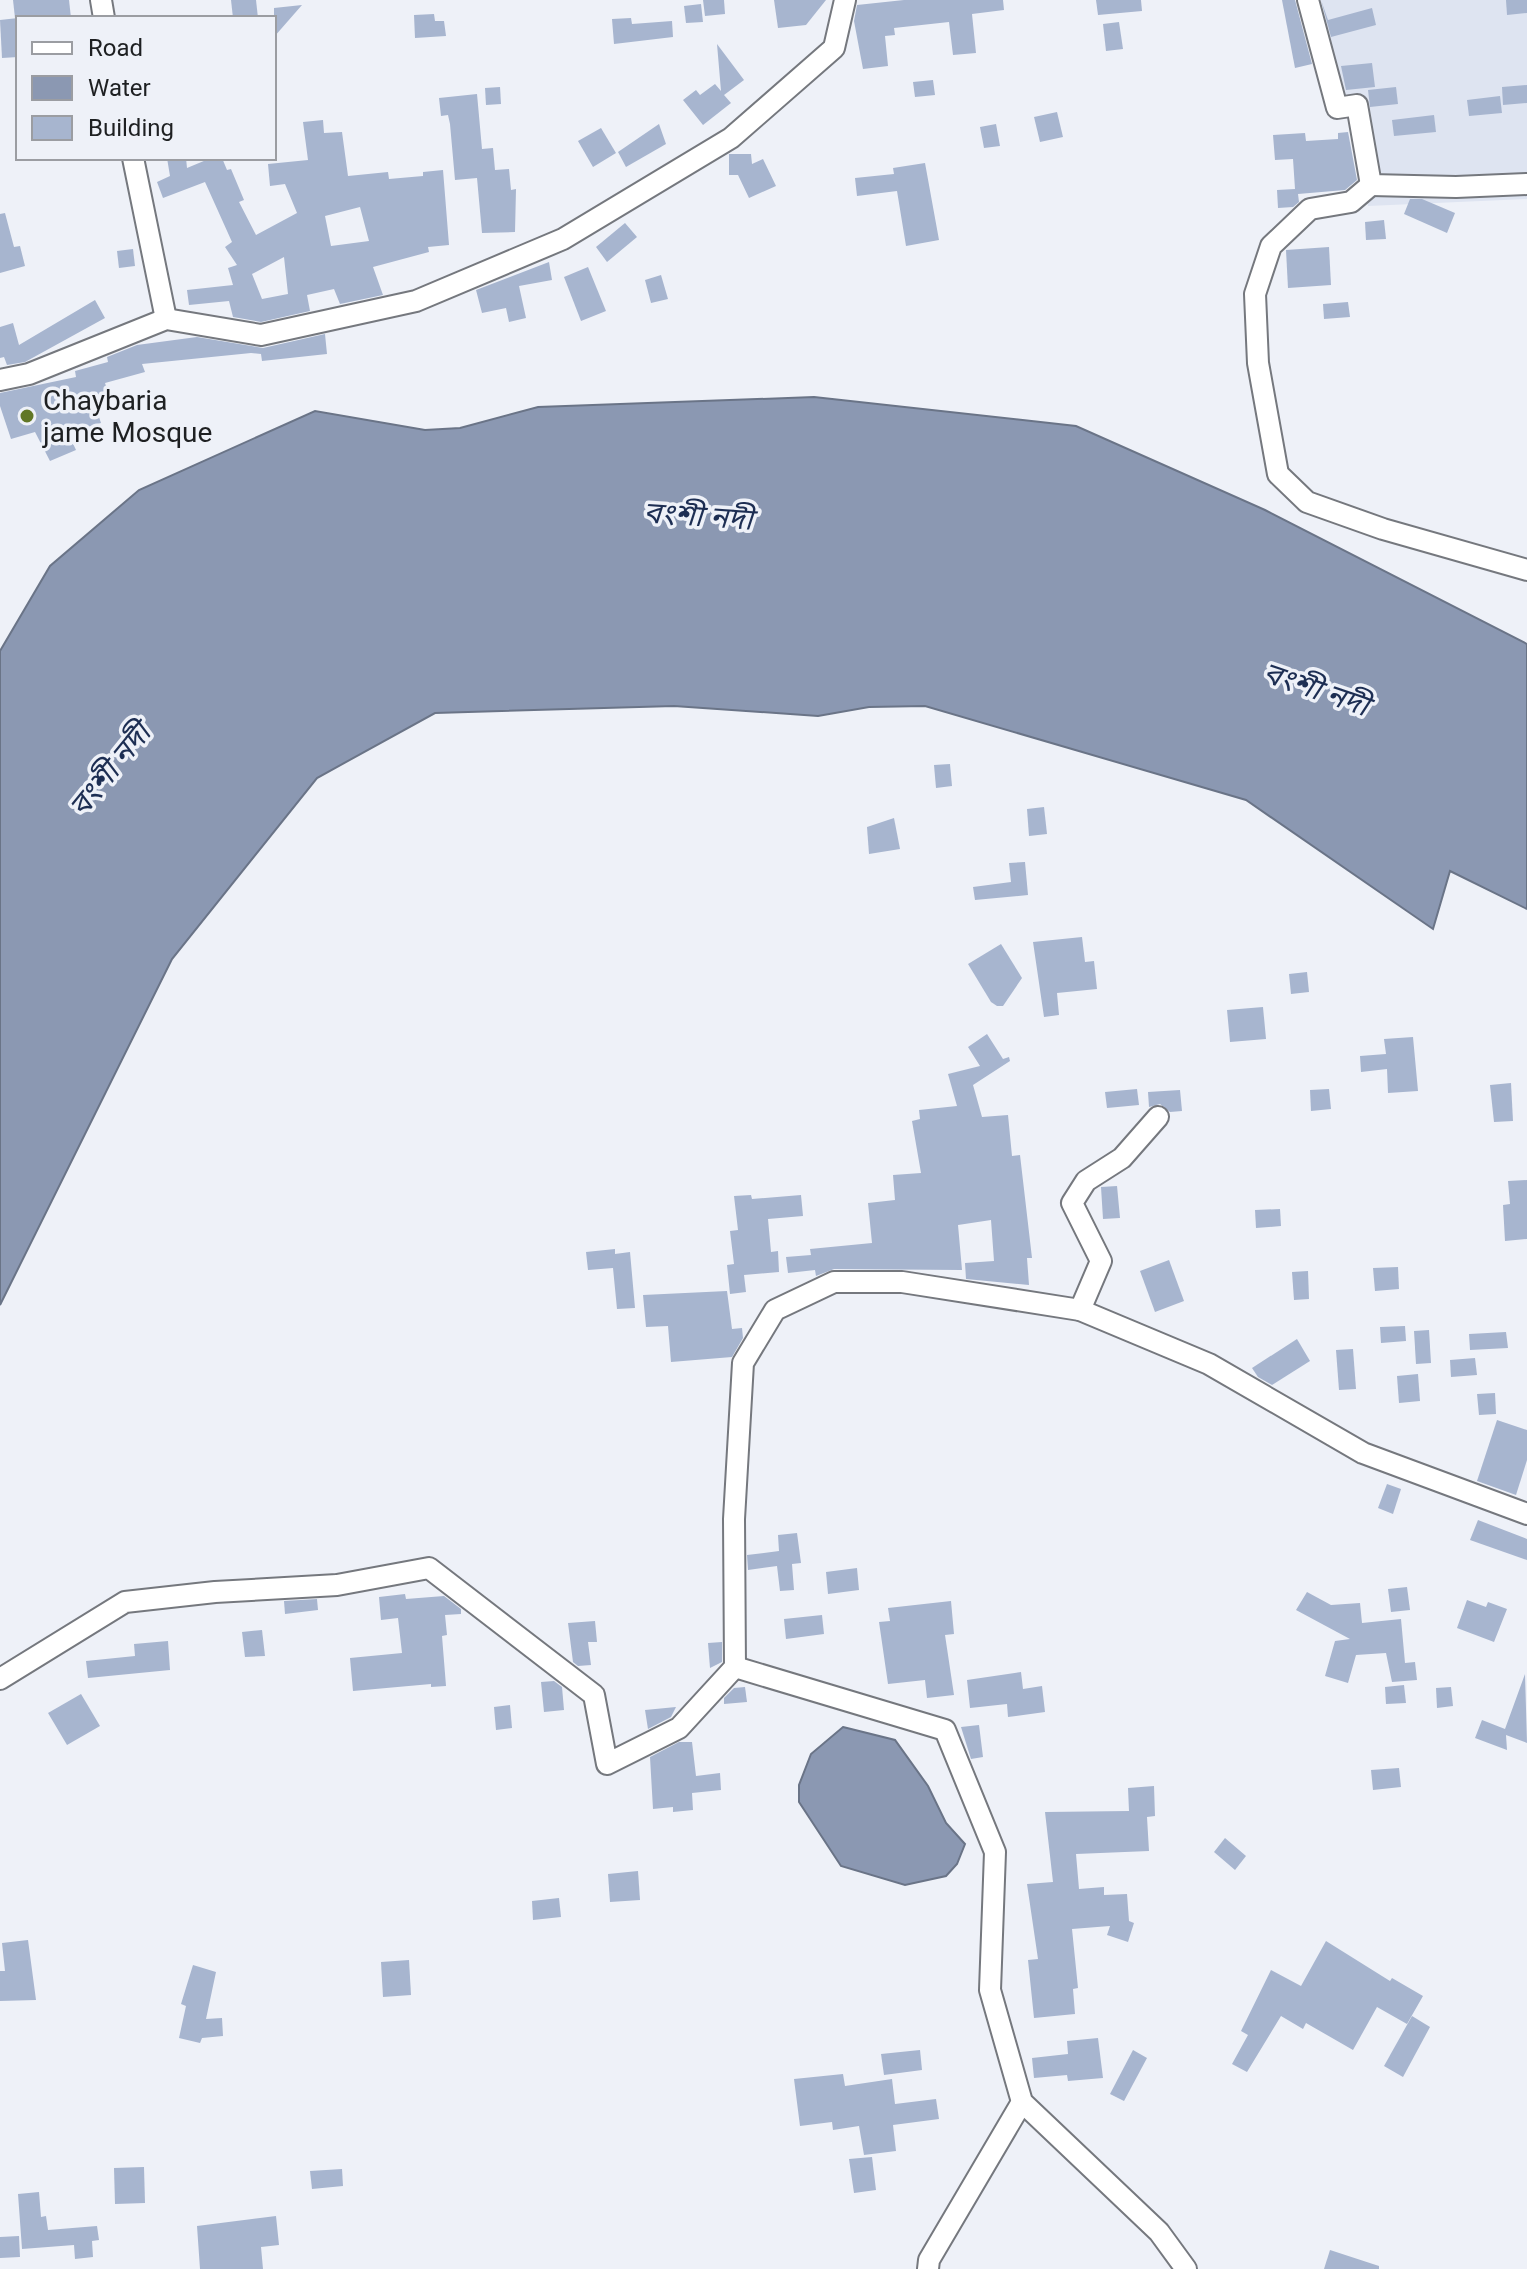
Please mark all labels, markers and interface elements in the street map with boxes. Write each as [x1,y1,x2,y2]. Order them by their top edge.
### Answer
legend [16,16,276,160]
text: Road [88,34,143,62]
text: Water [88,74,151,102]
text: Building [88,114,174,142]
place label: Chaybaria jame Mosque [42,384,212,449]
marker: Chaybaria jame Mosque [18,407,36,425]
water label: বংশী নদী [642,494,759,537]
water label: বংশী নদী [1259,654,1378,725]
water label: বংশী নদী [62,712,161,823]

